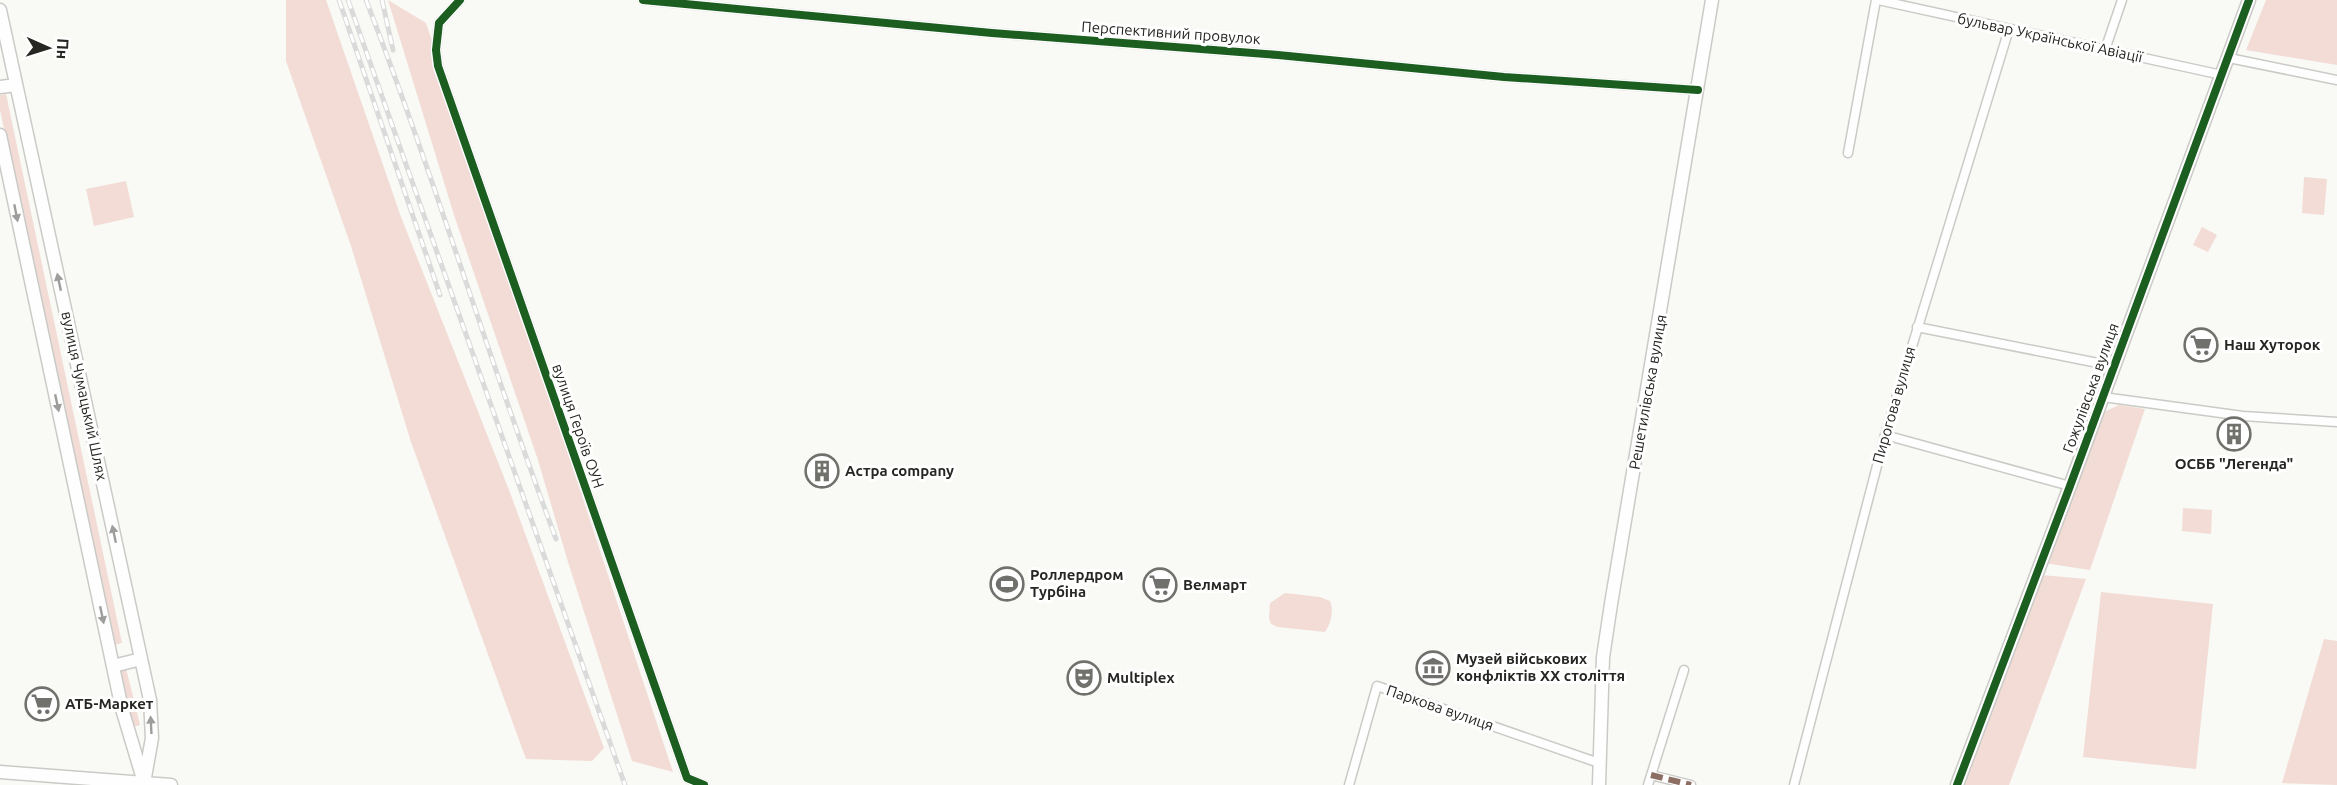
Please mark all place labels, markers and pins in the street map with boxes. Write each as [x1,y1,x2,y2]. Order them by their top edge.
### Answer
supermarket icon: Наш Хуторок [2183,327,2219,363]
place label: Наш Хуторок [2224,336,2321,353]
building icon: ОСББ "Легенда" [2216,416,2252,452]
building icon: Астра company [804,453,840,489]
place label: ОСББ "Легенда" [2175,455,2293,472]
place label: Астра company [845,462,954,479]
sports icon: Роллердром Турбіна [989,566,1025,602]
place label: Роллердром Турбіна [1030,566,1124,600]
supermarket icon: Велмарт [1142,567,1178,603]
place label: Велмарт [1183,576,1247,593]
museum icon: Музей військових конфліктів ХХ століття [1415,650,1451,686]
place label: Музей військових конфліктів ХХ століття [1456,650,1625,684]
theatre icon: Multiplex [1066,660,1102,696]
place label: Multiplex [1107,669,1175,686]
supermarket icon: АТБ-Маркет [24,686,60,722]
place label: АТБ-Маркет [65,695,154,712]

